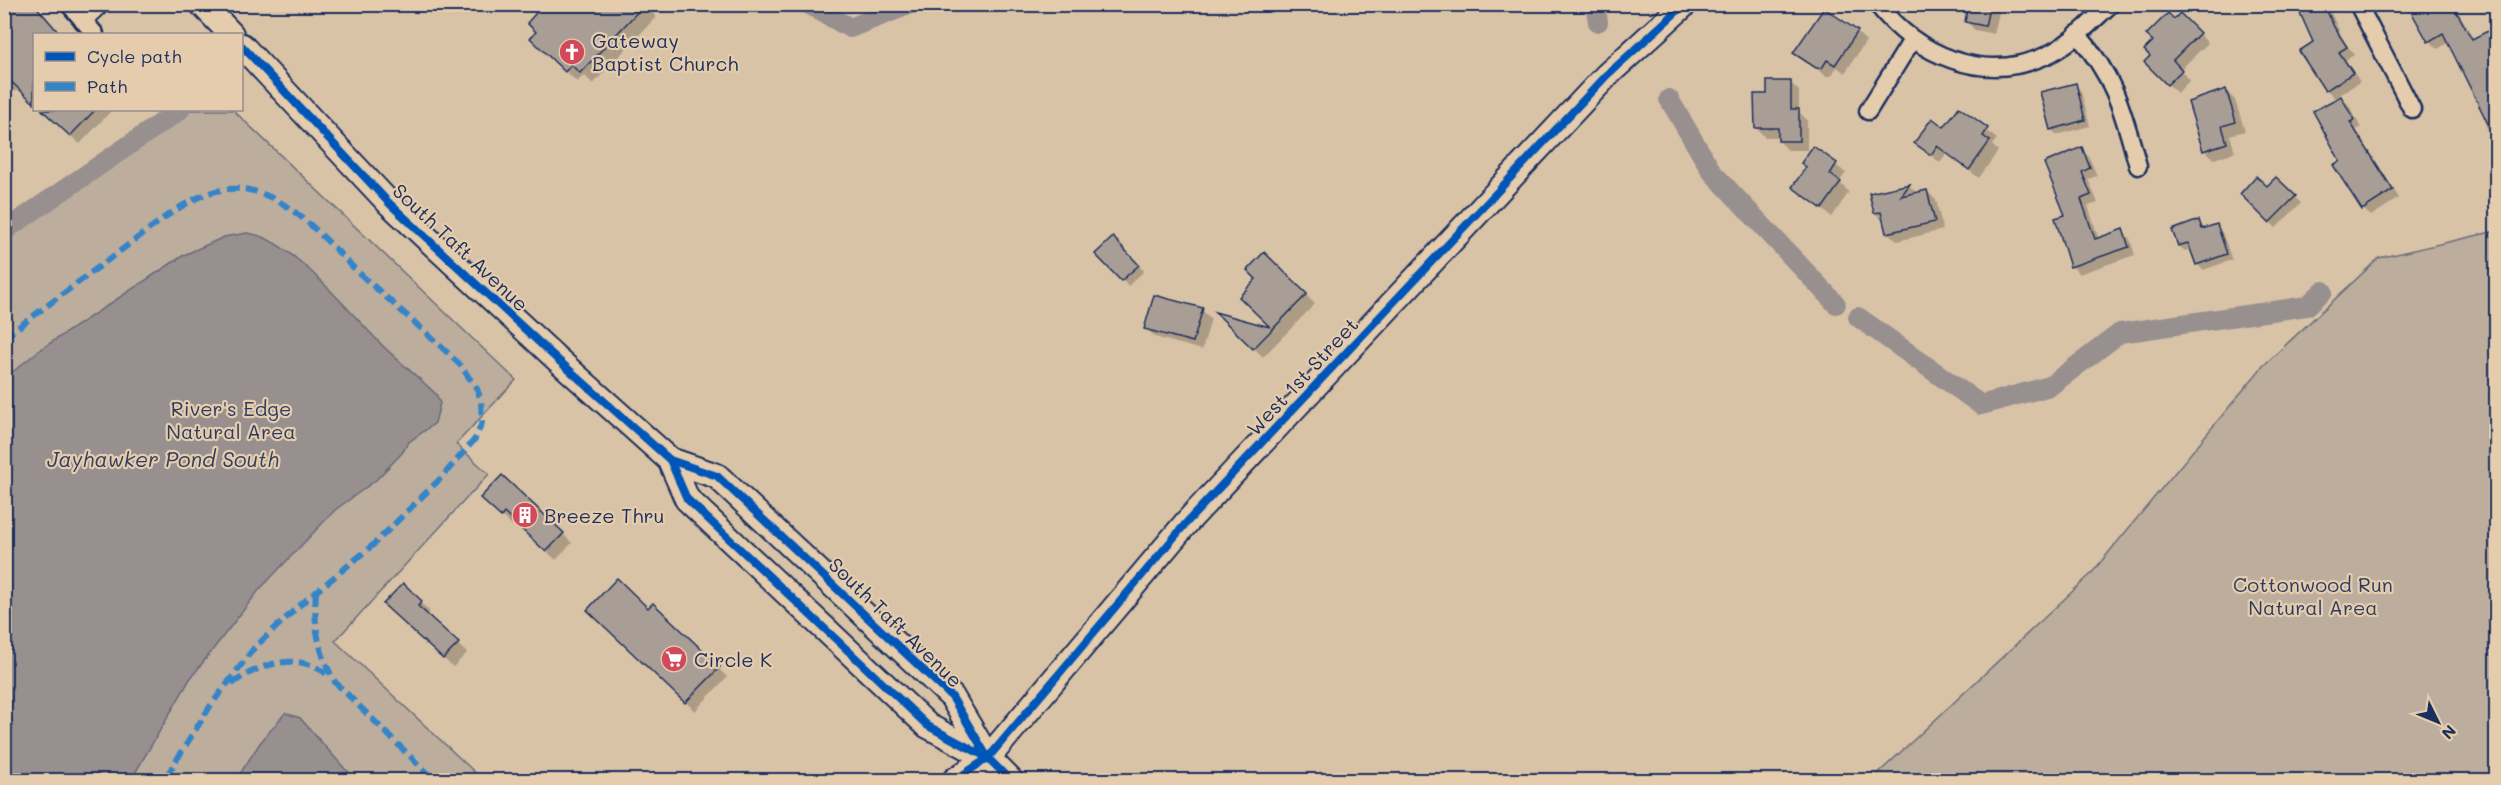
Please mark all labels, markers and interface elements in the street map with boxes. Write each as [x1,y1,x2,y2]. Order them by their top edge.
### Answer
place label: Gateway Baptist Church [592,27,739,76]
legend [33,33,243,111]
church icon: Gateway Baptist Church [557,37,587,67]
text: Cycle path [87,44,182,68]
text: Path [87,74,127,98]
street label: South Taft Avenue [388,177,534,317]
street label: West 1st Street [1241,311,1363,441]
park label: River's Edge Natural Area [166,395,296,444]
water label: Jayhawker Pond South [47,445,279,472]
building icon: Breeze Thru [510,500,540,530]
place label: Breeze Thru [544,502,665,528]
street label: South Taft Avenue [824,551,968,693]
park label: Cottonwood Run Natural Area [2233,571,2393,620]
supermarket icon: Circle K [659,644,689,674]
place label: Circle K [694,646,772,672]
north arrow [2408,692,2468,752]
text: N [2438,721,2461,744]

